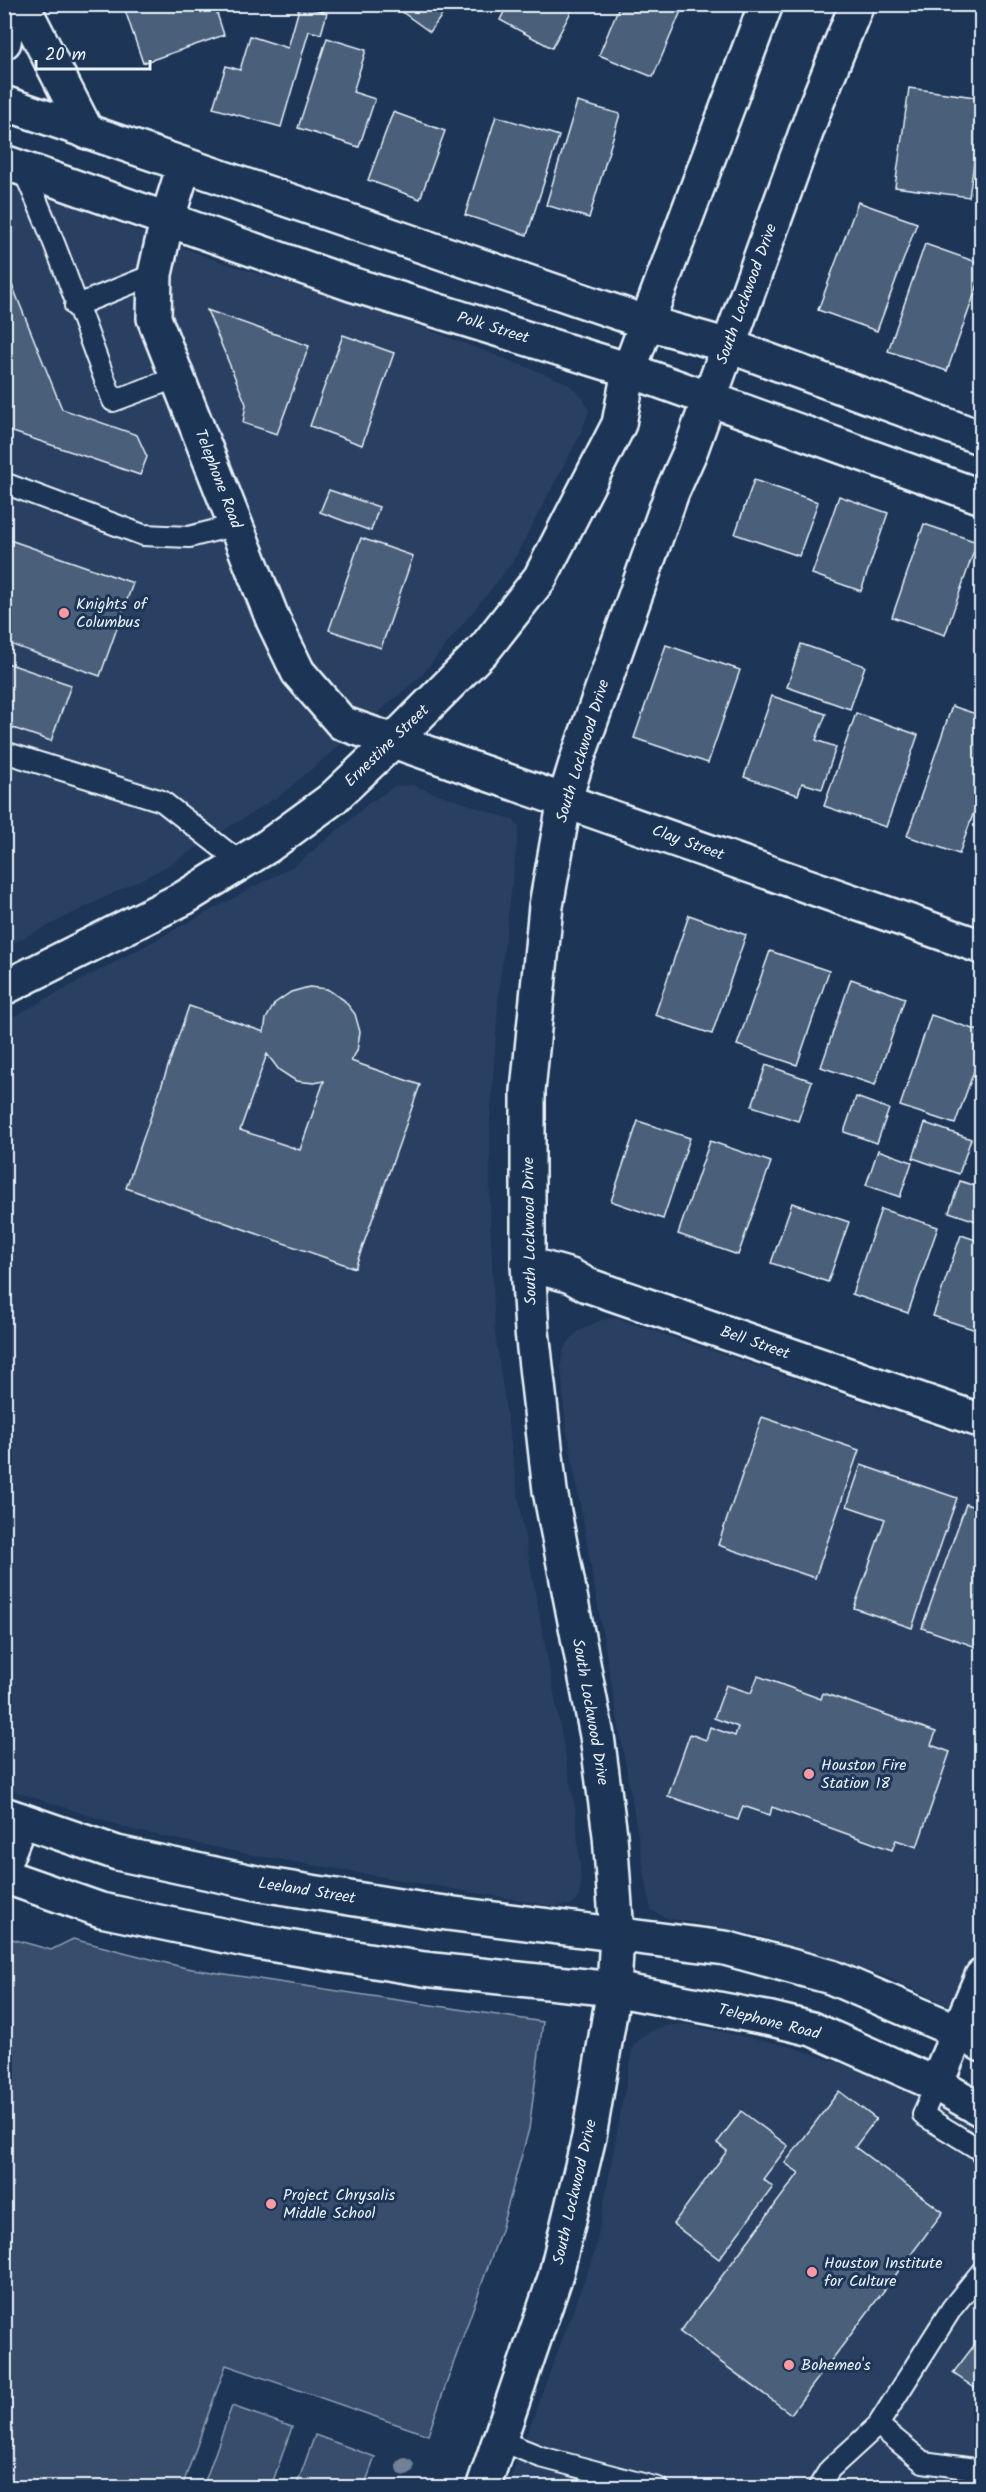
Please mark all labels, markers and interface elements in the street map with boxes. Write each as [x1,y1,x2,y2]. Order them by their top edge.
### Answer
scale bar [36,33,150,71]
text: 20 m [45,41,86,70]
street label: South Lockwood Drive [710,220,784,368]
street label: Polk Street [454,305,533,351]
street label: Telephone Road [188,426,249,533]
place label: Knights of Columbus [76,592,149,635]
marker: Knights of Columbus [57,606,71,620]
street label: South Lockwood Drive [549,676,617,826]
street label: Ernestine Street [339,698,436,793]
street label: Clay Street [648,818,729,868]
street label: South Lockwood Drive [516,1157,544,1305]
street label: Bell Street [717,1319,794,1367]
street label: South Lockwood Drive [565,1637,615,1787]
place label: Houston Fire Station 18 [821,1753,907,1796]
marker: Houston Fire Station 18 [802,1767,816,1781]
street label: Leeland Street [257,1871,358,1911]
street label: Telephone Road [715,1997,824,2047]
street label: South Lockwood Drive [546,2117,604,2267]
place label: Project Chrysalis Middle School [283,2183,395,2226]
marker: Project Chrysalis Middle School [264,2197,278,2211]
place label: Houston Institute for Culture [824,2251,942,2294]
marker: Houston Institute for Culture [805,2265,819,2279]
place label: Bohemeo's [801,2353,871,2378]
marker: Bohemeo's [782,2358,796,2372]

